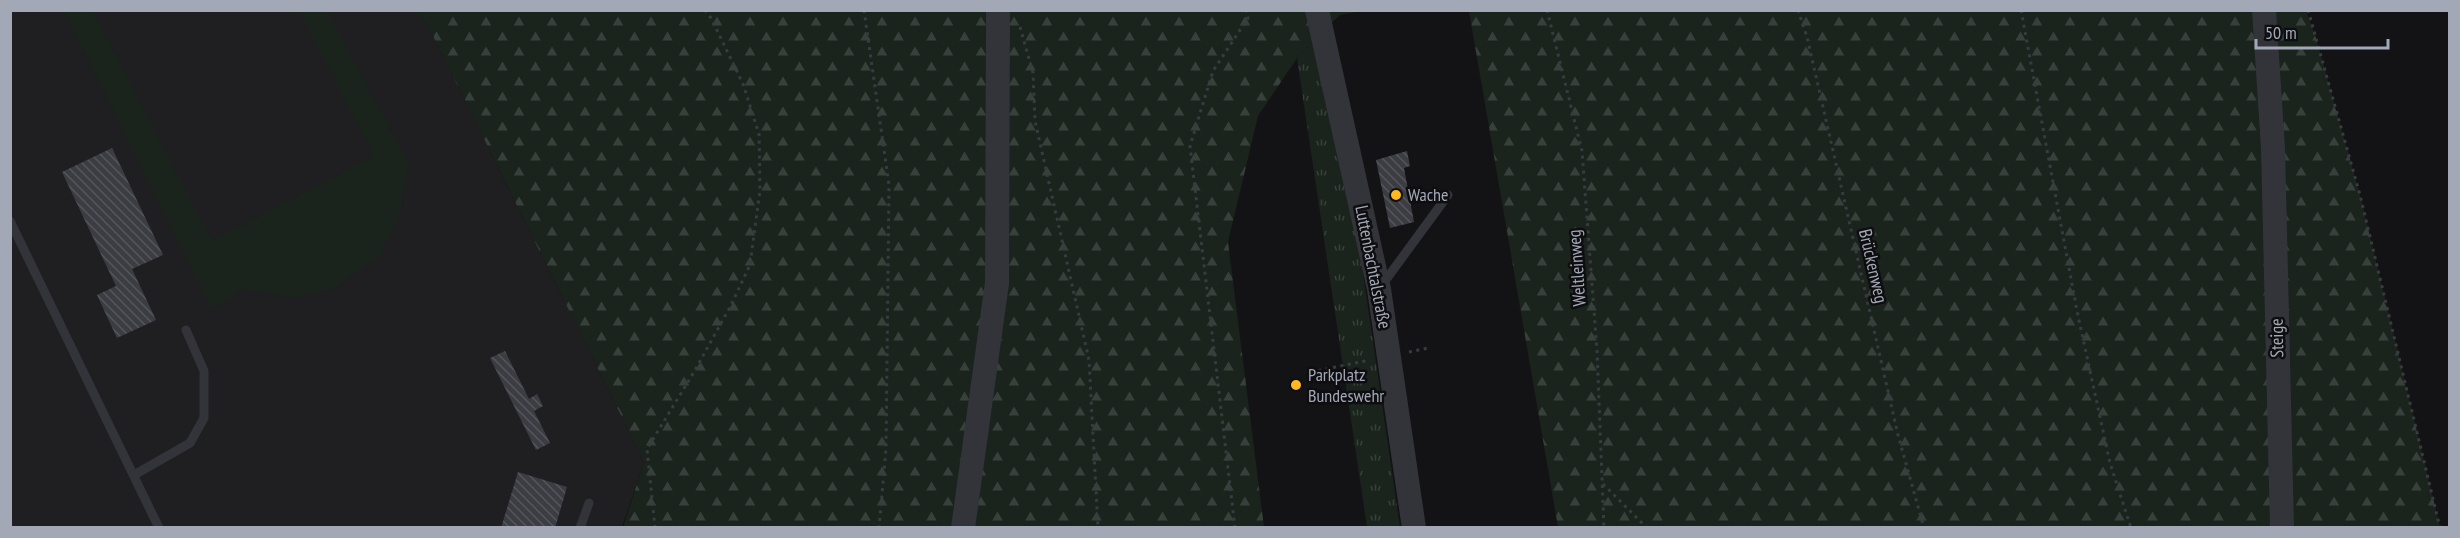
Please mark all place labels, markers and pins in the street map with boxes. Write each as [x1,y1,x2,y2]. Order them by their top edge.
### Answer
place label: Wache [1408,183,1448,206]
marker: Wache [1389,188,1403,202]
place label: Parkplatz Bundeswehr [1308,363,1384,407]
marker: Parkplatz Bundeswehr [1289,378,1303,392]

